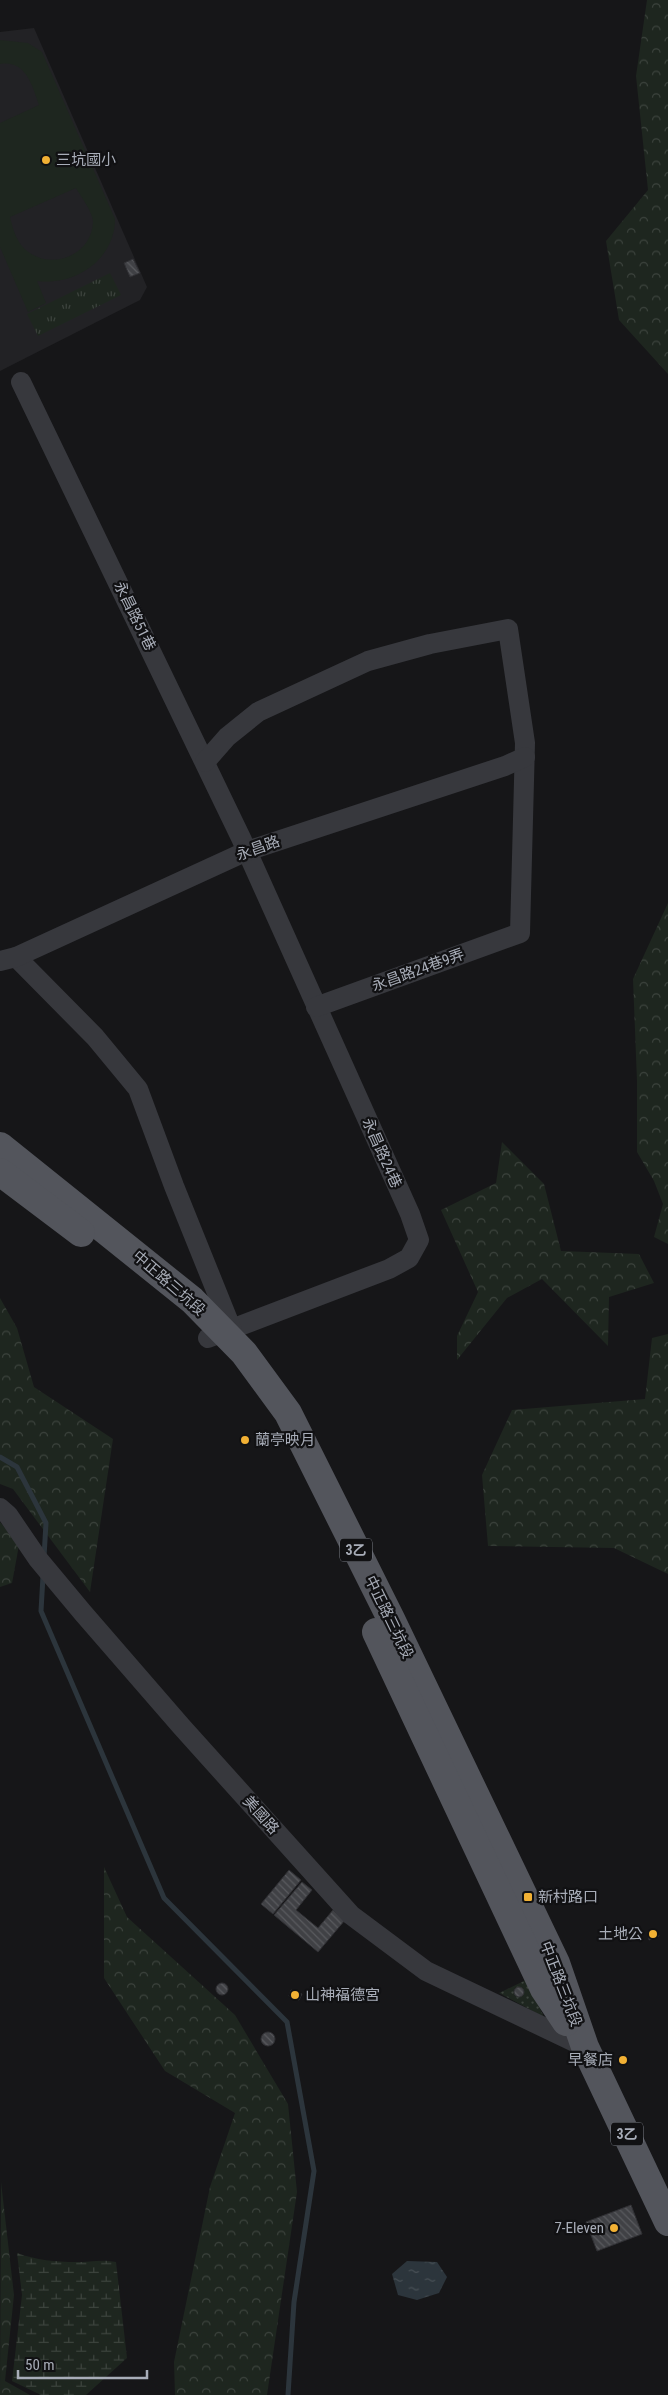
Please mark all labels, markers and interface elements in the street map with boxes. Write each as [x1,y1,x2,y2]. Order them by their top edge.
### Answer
place label: 三坑國小 [56,151,116,169]
marker: 三坑國小 [40,154,52,166]
street label: 永昌路51巷 [111,578,159,654]
street label: 永昌路 [234,832,282,864]
street label: 永昌路24巷9弄 [369,945,467,995]
street label: 永昌路24巷 [359,1115,405,1191]
street label: 中正路三坑段 [129,1247,209,1319]
place label: 蘭亭映月 [255,1431,315,1449]
marker: 蘭亭映月 [239,1434,251,1446]
road number: 3乙 [340,1538,372,1562]
street label: 中正路三坑段 [361,1573,417,1661]
street label: 美國路 [239,1792,283,1838]
place label: 新村路口 [538,1888,598,1906]
marker: 新村路口 [522,1891,534,1903]
place label: 土地公 [598,1925,643,1943]
marker: 土地公 [647,1928,659,1940]
street label: 中正路三坑段 [536,1939,586,2029]
place label: 山神福德宮 [305,1986,380,2004]
marker: 山神福德宮 [289,1989,301,2001]
place label: 早餐店 [568,2051,613,2069]
marker: 早餐店 [617,2054,629,2066]
road number: 3乙 [611,2122,643,2146]
place label: 7-Eleven [554,2219,604,2237]
marker: 7-Eleven [608,2222,620,2234]
scale bar [18,2348,146,2380]
text: 50 m [25,2356,55,2374]

